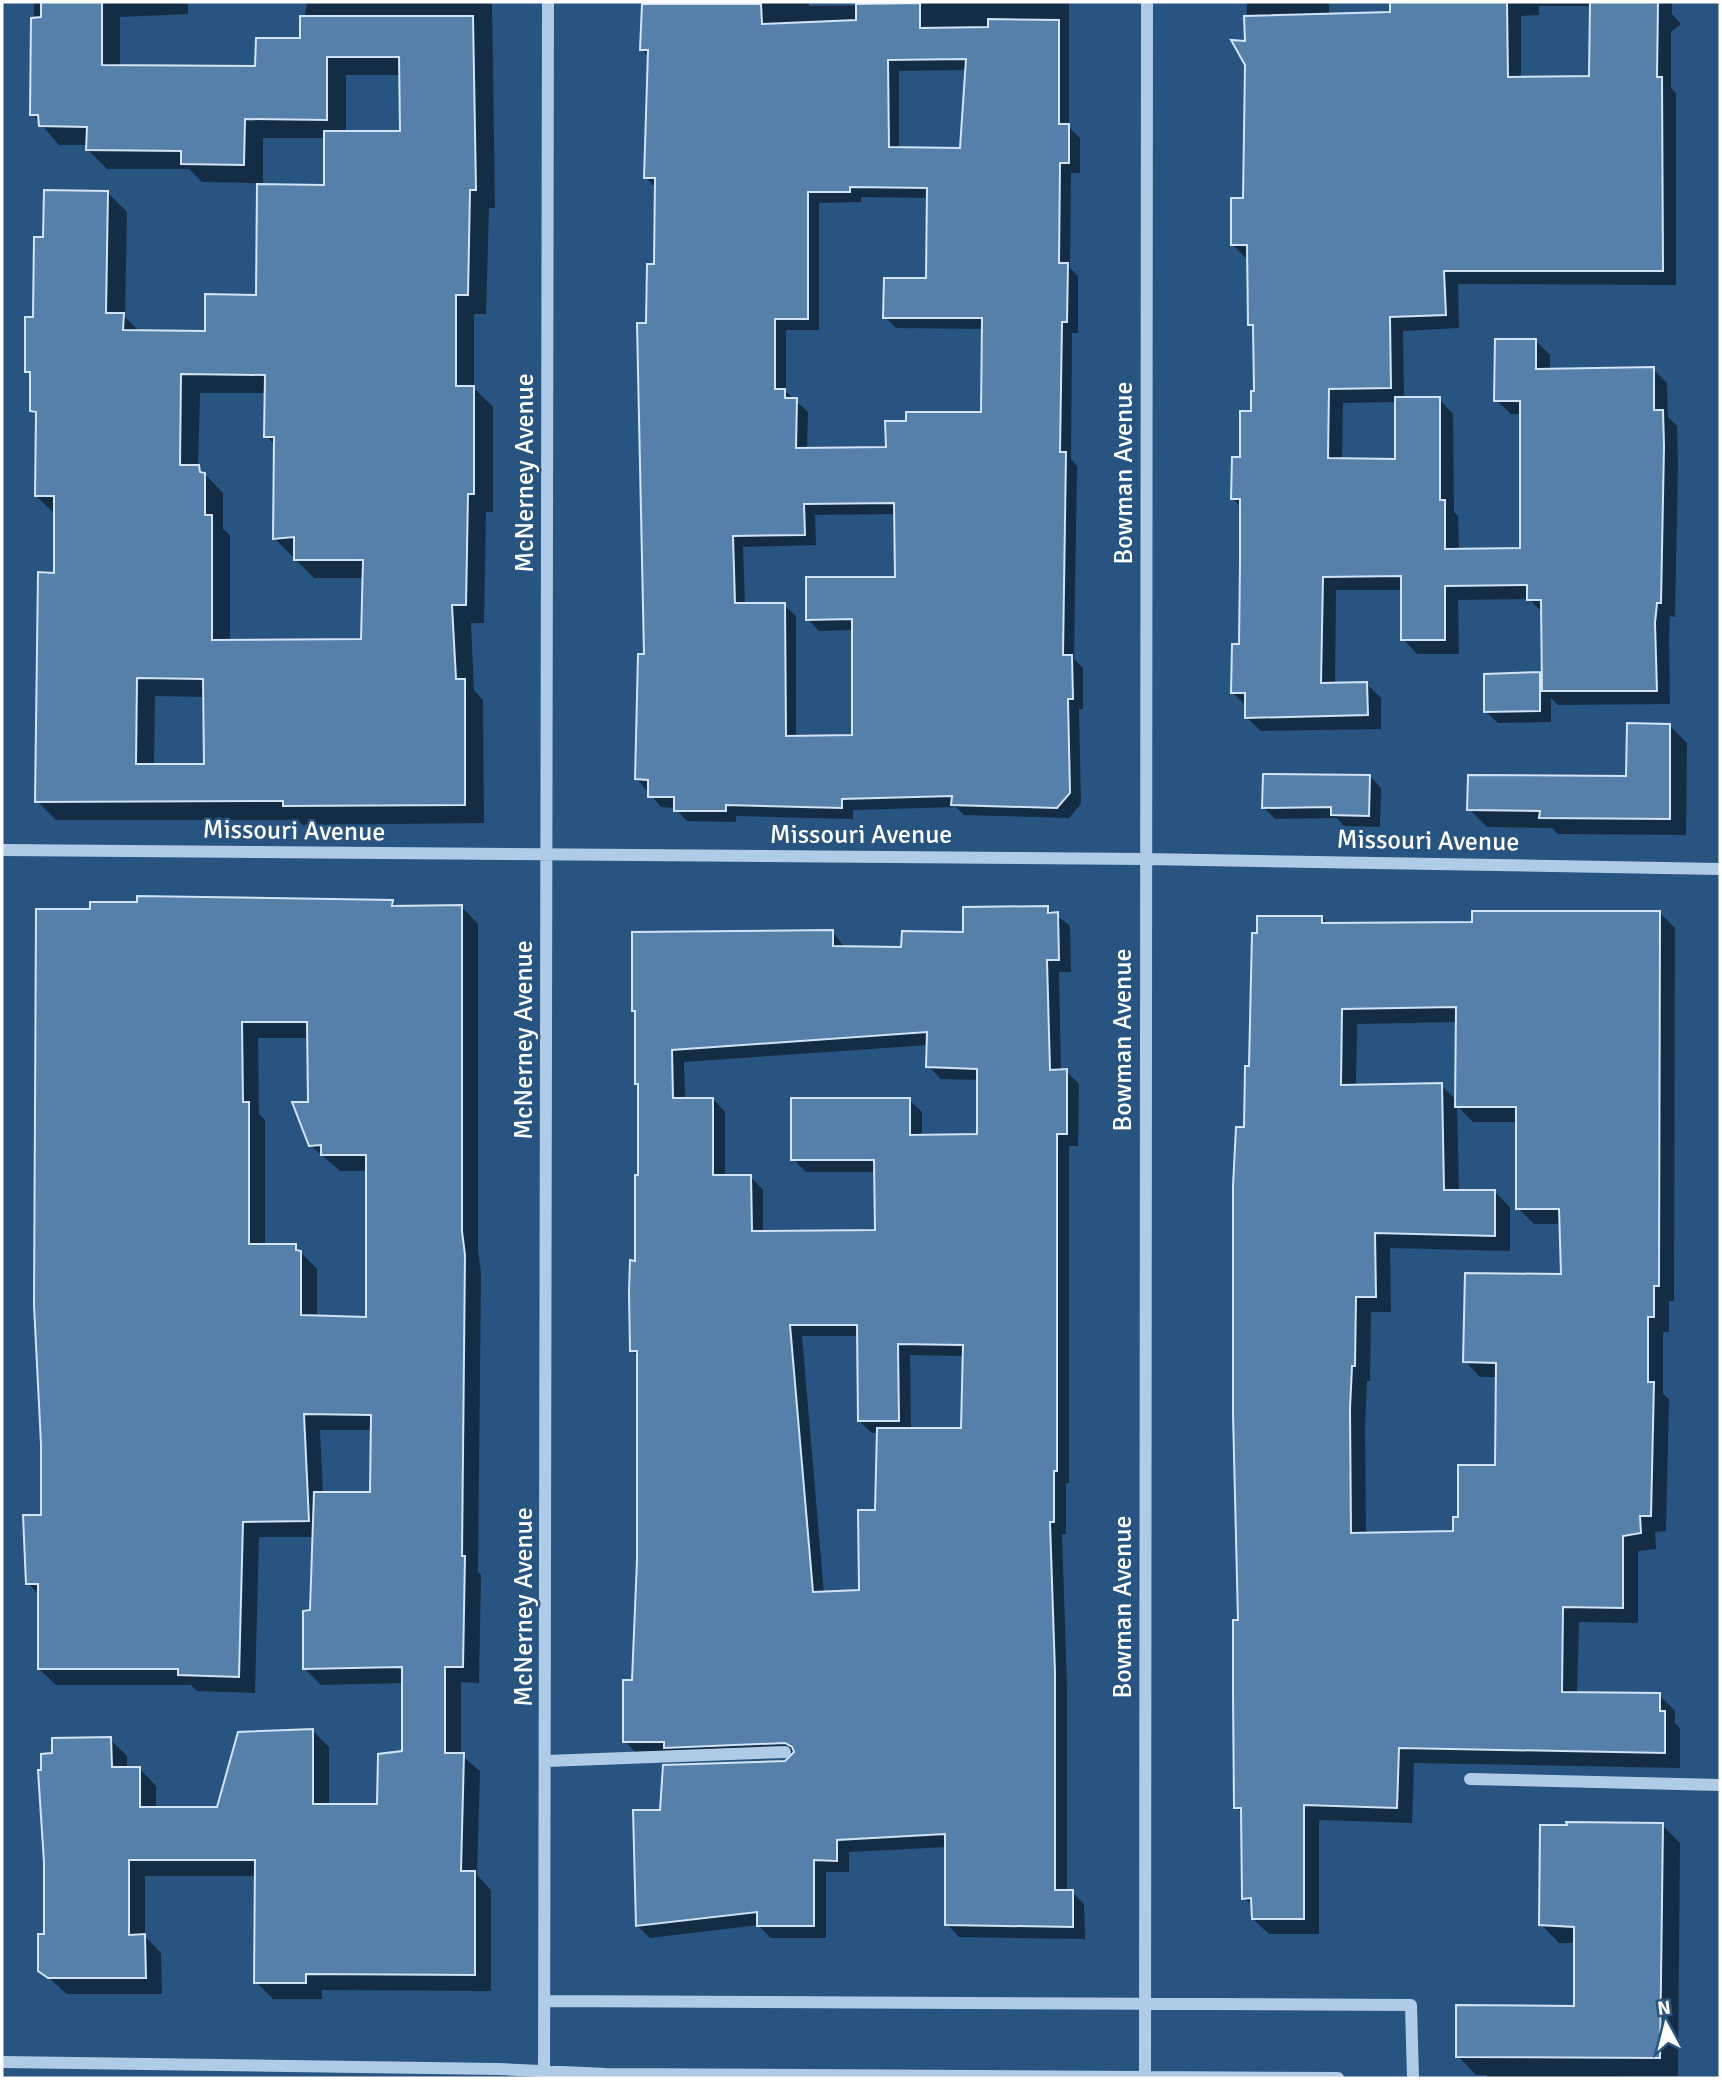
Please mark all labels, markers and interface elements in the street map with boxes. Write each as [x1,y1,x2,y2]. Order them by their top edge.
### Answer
street label: McNerney Avenue [509,373,541,573]
street label: Bowman Avenue [1108,382,1140,564]
street label: Missouri Avenue [202,813,386,849]
street label: Missouri Avenue [770,819,952,851]
street label: Missouri Avenue [1336,823,1520,859]
street label: McNerney Avenue [508,940,540,1140]
street label: Bowman Avenue [1107,949,1139,1131]
street label: McNerney Avenue [508,1507,540,1707]
street label: Bowman Avenue [1107,1516,1139,1698]
north arrow [1631,1989,1701,2059]
text: N [1656,1995,1672,2021]

